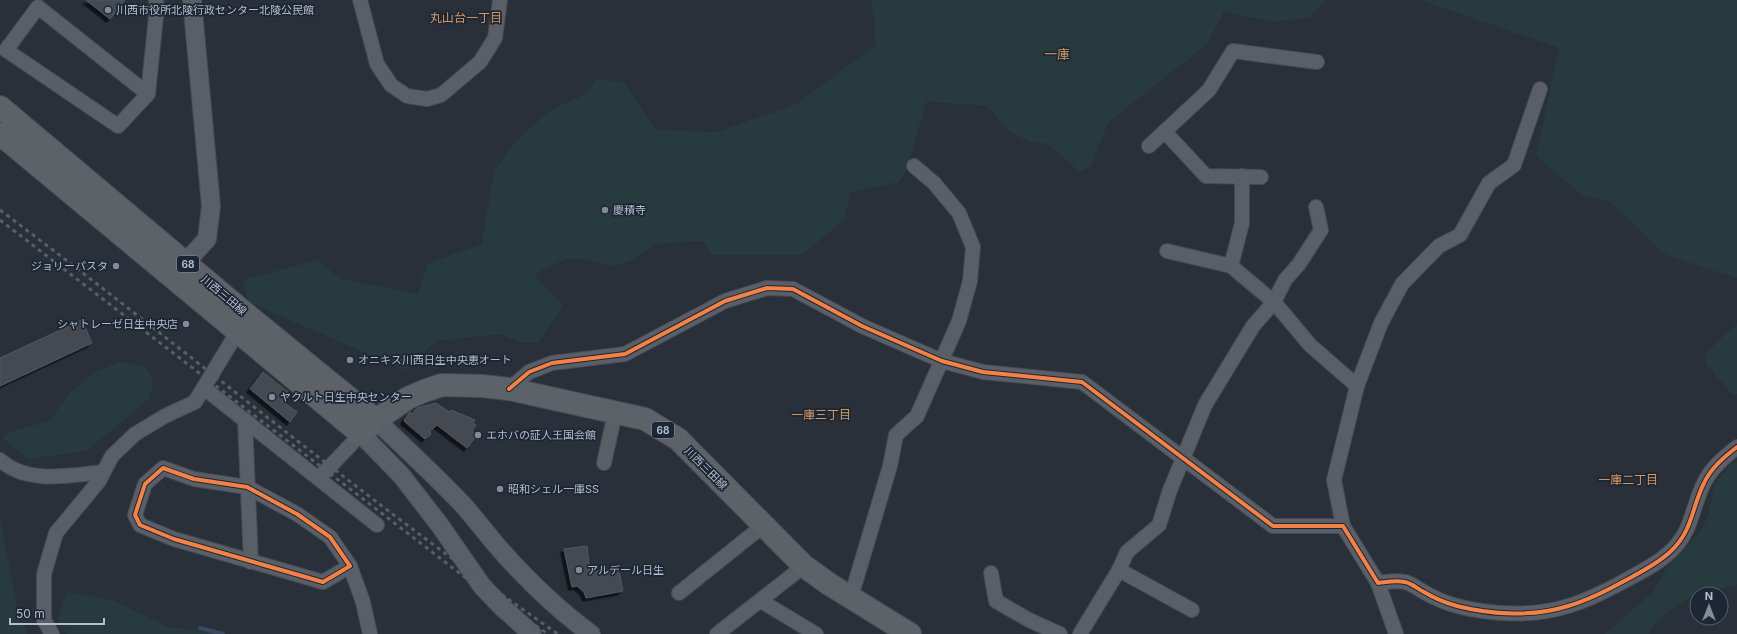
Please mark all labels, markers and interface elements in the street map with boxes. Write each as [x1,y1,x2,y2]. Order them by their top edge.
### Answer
place label: 川西市役所北陵行政センター北陵公民館 [116,3,314,17]
marker: 川西市役所北陵行政センター北陵公民館 [103,5,113,15]
district label: 丸山台一丁目 [430,10,502,25]
district label: 一庫 [1044,46,1070,62]
place label: 慶積寺 [613,203,646,217]
marker: 慶積寺 [600,205,610,215]
road number: 68 [177,256,199,272]
place label: ジョリーパスタ [31,259,108,273]
marker: ジョリーパスタ [111,261,121,271]
street label: 川西三田線 [198,272,250,318]
place label: シャトレーゼ日生中央店 [57,317,178,331]
marker: シャトレーゼ日生中央店 [181,319,191,329]
place label: オニキス川西日生中央恵オート [358,353,512,367]
marker: オニキス川西日生中央恵オート [345,355,355,365]
place label: ヤクルト日生中央センター [280,390,412,404]
marker: ヤクルト日生中央センター [267,392,277,402]
district label: 一庫三丁目 [791,407,851,422]
road number: 68 [652,422,674,438]
place label: エホバの証人王国会館 [486,428,596,442]
marker: エホバの証人王国会館 [473,430,483,440]
street label: 川西三田線 [682,444,730,492]
district label: 一庫二丁目 [1598,472,1658,487]
place label: 昭和シェル一庫SS [508,482,599,496]
marker: 昭和シェル一庫SS [495,484,505,494]
place label: アルデール日生 [587,563,664,577]
marker: アルデール日生 [574,565,584,575]
north arrow [1689,586,1729,626]
text: N [1705,589,1713,603]
scale bar [10,600,104,626]
text: 50 m [16,606,45,621]

